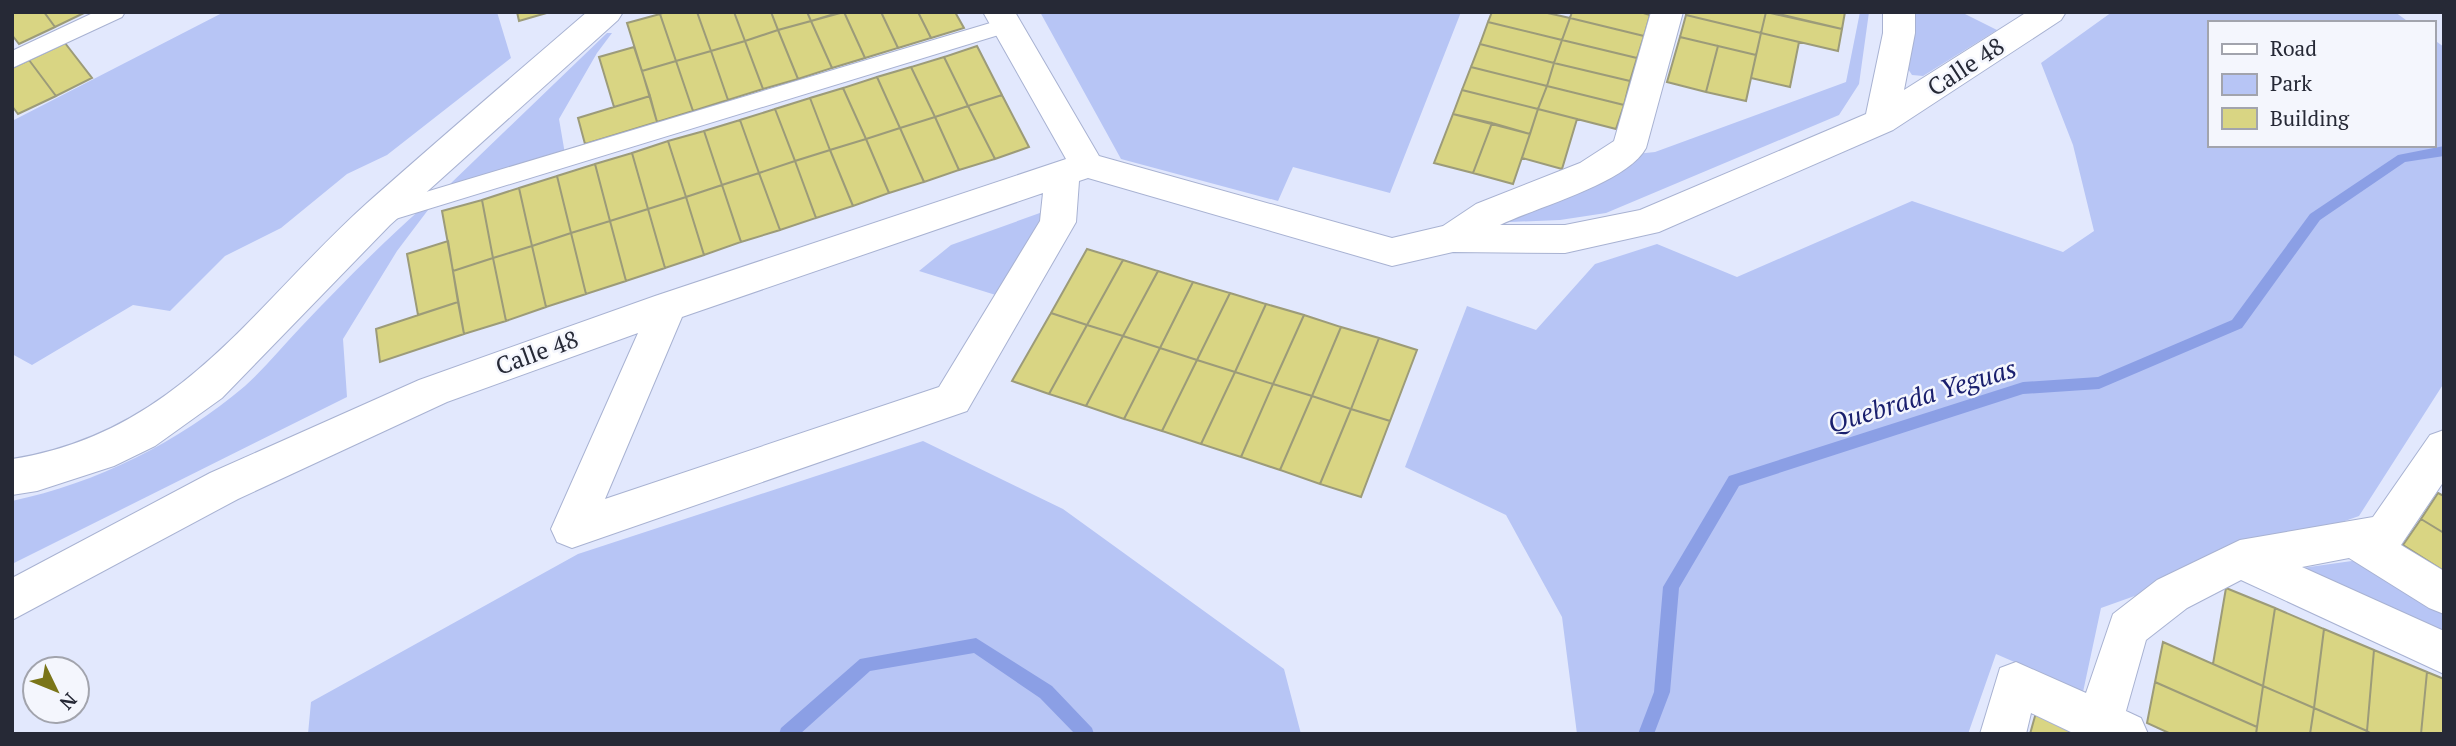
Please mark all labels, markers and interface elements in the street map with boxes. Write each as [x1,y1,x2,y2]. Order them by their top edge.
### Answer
legend [2208,21,2435,147]
street label: Calle 48 [1921,29,2010,103]
text: Road [2270,34,2317,62]
text: Park [2270,69,2312,97]
text: Building [2270,104,2350,132]
street label: Calle 48 [491,322,582,382]
water label: Quebrada Yeguas [1823,350,2020,440]
north arrow [21,655,91,725]
text: N [54,688,83,716]

